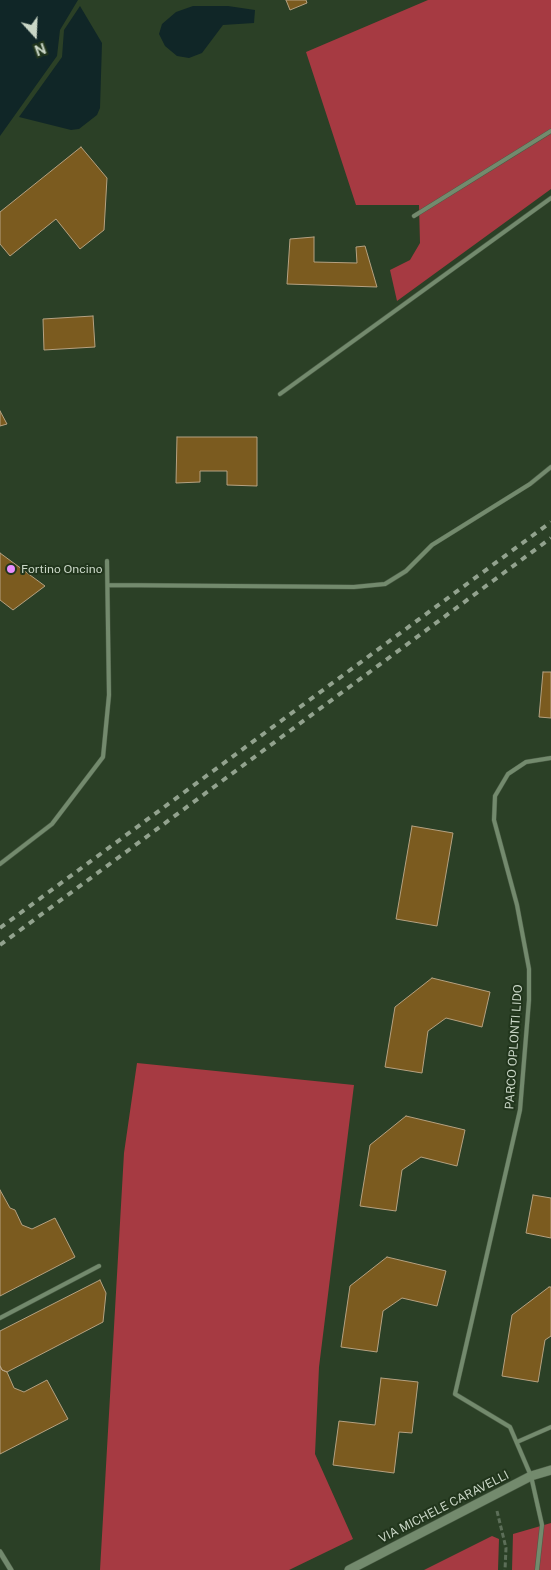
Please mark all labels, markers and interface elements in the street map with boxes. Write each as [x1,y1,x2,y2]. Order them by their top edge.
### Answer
north arrow [10,10,60,60]
text: N [32,40,48,58]
place label: Fortino Oncino [21,562,102,576]
marker: Fortino Oncino [5,563,17,575]
street label: PARCO OPLONTI LIDO [502,984,526,1110]
street label: VIA MICHELE CARAVELLI [377,1468,511,1546]

